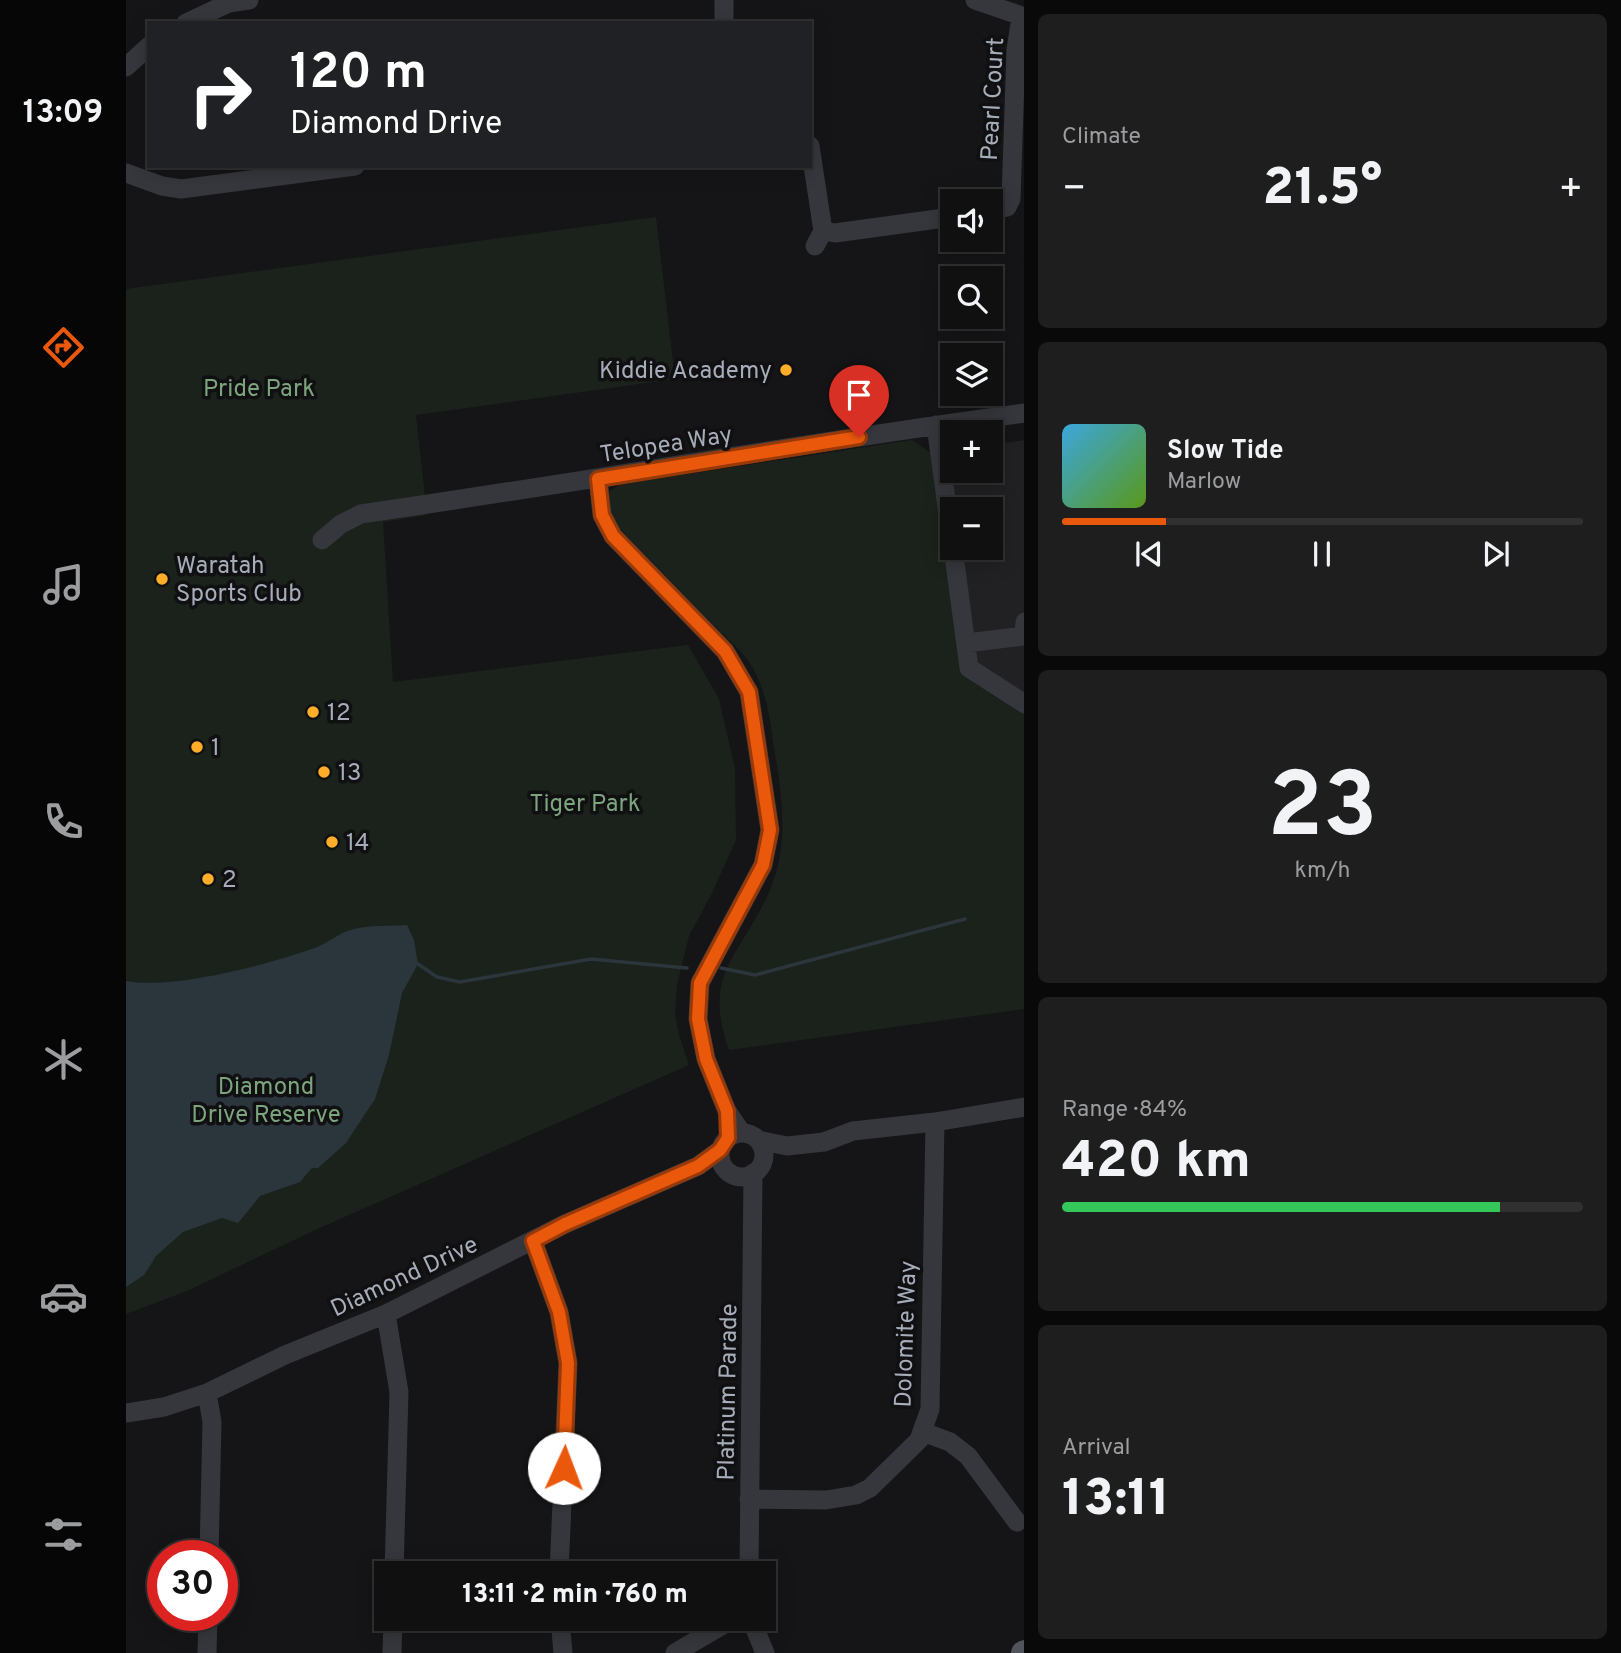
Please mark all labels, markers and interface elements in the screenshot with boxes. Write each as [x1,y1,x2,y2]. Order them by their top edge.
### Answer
street label: Pearl Court [976,37,1012,162]
text: 120 m [290,44,427,106]
icon: right [175,49,266,140]
text: 13:09 [23,94,103,134]
text: Diamond Drive [290,105,502,145]
text: Climate [1062,123,1141,152]
text: 21.5° [1263,157,1382,223]
text: − [1062,166,1087,215]
text: + [1558,166,1583,215]
map controls [940,189,1003,560]
button: sound [940,189,1003,252]
button: search [940,266,1003,329]
icon: directions [39,323,88,372]
button: layers [940,343,1003,406]
place label: Kiddie Academy [599,357,772,387]
marker: Kiddie Academy [778,362,794,378]
pin [829,365,889,437]
park label: Pride Park [203,375,315,405]
icon: arrive [840,376,878,414]
button: + [940,420,1003,483]
street label: Telopea Way [598,421,735,471]
text: Slow Tide [1167,435,1284,468]
text: Marlow [1167,468,1241,497]
button: − [940,497,1003,560]
icon: previous [1130,535,1168,573]
icon: pause [1303,535,1341,573]
icon: next [1477,535,1515,573]
place label: Waratah Sports Club [176,552,302,610]
icon: music [39,560,88,609]
marker: Waratah Sports Club [154,571,170,587]
place label: 12 [327,699,351,729]
marker: 12 [305,704,321,720]
place label: 1 [211,734,220,764]
marker: 1 [189,739,205,755]
text: 23 [1267,754,1378,869]
place label: 13 [338,759,361,789]
marker: 13 [316,764,332,780]
park label: Tiger Park [529,790,641,820]
icon: phone [39,797,88,846]
place label: 14 [346,829,369,859]
marker: 14 [324,834,340,850]
text: km/h [1295,857,1350,886]
place label: 2 [222,866,237,896]
marker: 2 [200,871,216,887]
icon: climate [39,1035,88,1084]
park label: Diamond Drive Reserve [191,1073,341,1131]
text: Range · 84% [1062,1096,1187,1125]
text: 420 km [1062,1130,1251,1196]
street label: Diamond Drive [326,1231,483,1325]
street label: Dolomite Way [889,1260,925,1408]
icon: car [39,1272,88,1321]
street label: Platinum Parade [712,1303,746,1481]
position arrow [527,1431,601,1505]
text: Arrival [1062,1434,1131,1463]
text: 13:11 [1062,1468,1170,1534]
icon: filters [39,1510,88,1559]
speed limit sign: 30 [147,1540,238,1631]
text: 13:11 · 2 min · 760 m [462,1579,688,1612]

